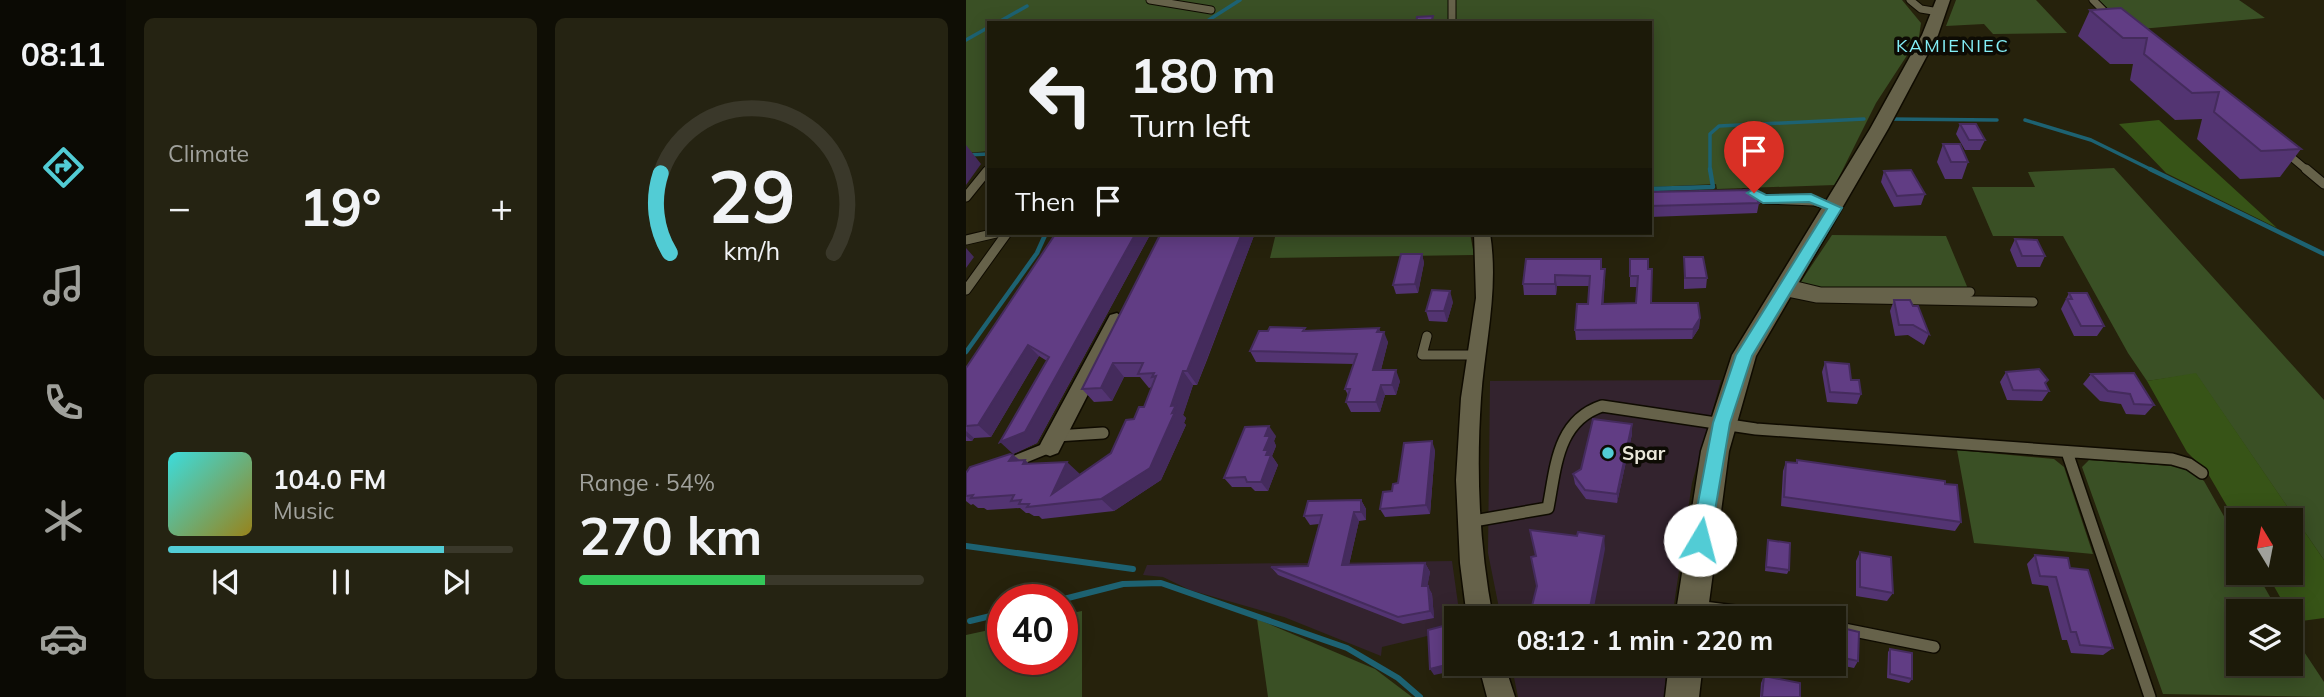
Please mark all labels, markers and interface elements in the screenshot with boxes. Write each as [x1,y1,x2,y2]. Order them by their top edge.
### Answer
text: 08:11 [21,34,105,74]
district label: KAMIENIEC [1896,34,2010,57]
text: 180 m [1130,44,1276,105]
icon: left [1015,49,1106,140]
text: Turn left [1130,105,1250,145]
pin [1724,121,1784,193]
icon: arrive [1735,132,1773,170]
text: Climate [168,139,249,168]
icon: directions [39,143,88,192]
text: 29 [708,150,795,241]
text: 19° [299,174,382,239]
icon: arrive [1089,182,1127,220]
text: − [168,183,191,231]
text: + [490,183,513,231]
text: Then [1015,185,1075,218]
text: km/h [723,235,780,266]
icon: music [39,261,88,310]
icon: phone [39,378,88,427]
place label: Spar [1622,441,1666,465]
marker: Spar [1600,445,1616,461]
text: 104.0 FM [273,463,386,496]
text: Range · 54% [579,468,715,497]
icon: climate [39,496,88,545]
text: Music [273,496,334,525]
text: 270 km [579,503,762,568]
position arrow [1663,503,1737,577]
north arrow [2226,508,2303,584]
map controls [2226,508,2303,676]
icon: previous [207,563,245,601]
icon: pause [322,563,360,601]
icon: next [437,563,475,601]
speed limit sign: 40 [987,584,1078,675]
button: layers [2226,599,2303,676]
icon: car [39,614,88,663]
text: 08:12 · 1 min · 220 m [1517,624,1773,657]

